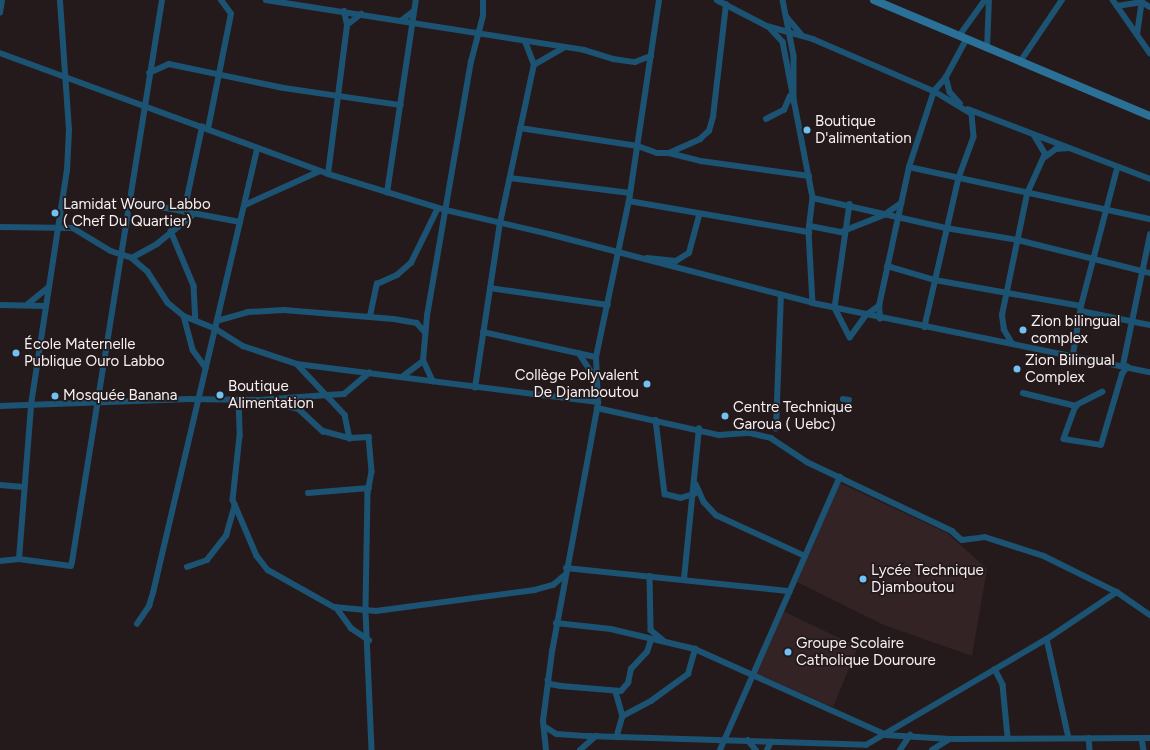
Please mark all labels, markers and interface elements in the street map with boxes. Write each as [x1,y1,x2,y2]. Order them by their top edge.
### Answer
place label: Boutique D'alimentation [815,112,912,147]
marker: Boutique D'alimentation [802,125,812,135]
place label: Lamidat Wouro Labbo ( Chef Du Quartier) [63,195,211,230]
marker: Lamidat Wouro Labbo ( Chef Du Quartier) [50,208,60,218]
place label: Zion bilingual complex [1031,312,1120,347]
marker: Zion bilingual complex [1018,325,1028,335]
place label: École Maternelle Publique Ouro Labbo [24,335,165,370]
marker: École Maternelle Publique Ouro Labbo [11,348,21,358]
place label: Zion Bilingual Complex [1025,351,1115,386]
marker: Zion Bilingual Complex [1012,364,1022,374]
place label: Collège Polyvalent De Djamboutou [515,366,639,401]
place label: Boutique Alimentation [228,377,314,412]
marker: Collège Polyvalent De Djamboutou [642,379,652,389]
place label: Mosquée Banana [63,387,177,405]
marker: Boutique Alimentation [215,390,225,400]
marker: Mosquée Banana [50,391,60,401]
place label: Centre Technique Garoua ( Uebc) [733,398,852,433]
marker: Centre Technique Garoua ( Uebc) [720,411,730,421]
place label: Lycée Technique Djamboutou [871,561,984,596]
marker: Lycée Technique Djamboutou [858,574,868,584]
place label: Groupe Scolaire Catholique Douroure [796,634,936,669]
marker: Groupe Scolaire Catholique Douroure [783,647,793,657]

